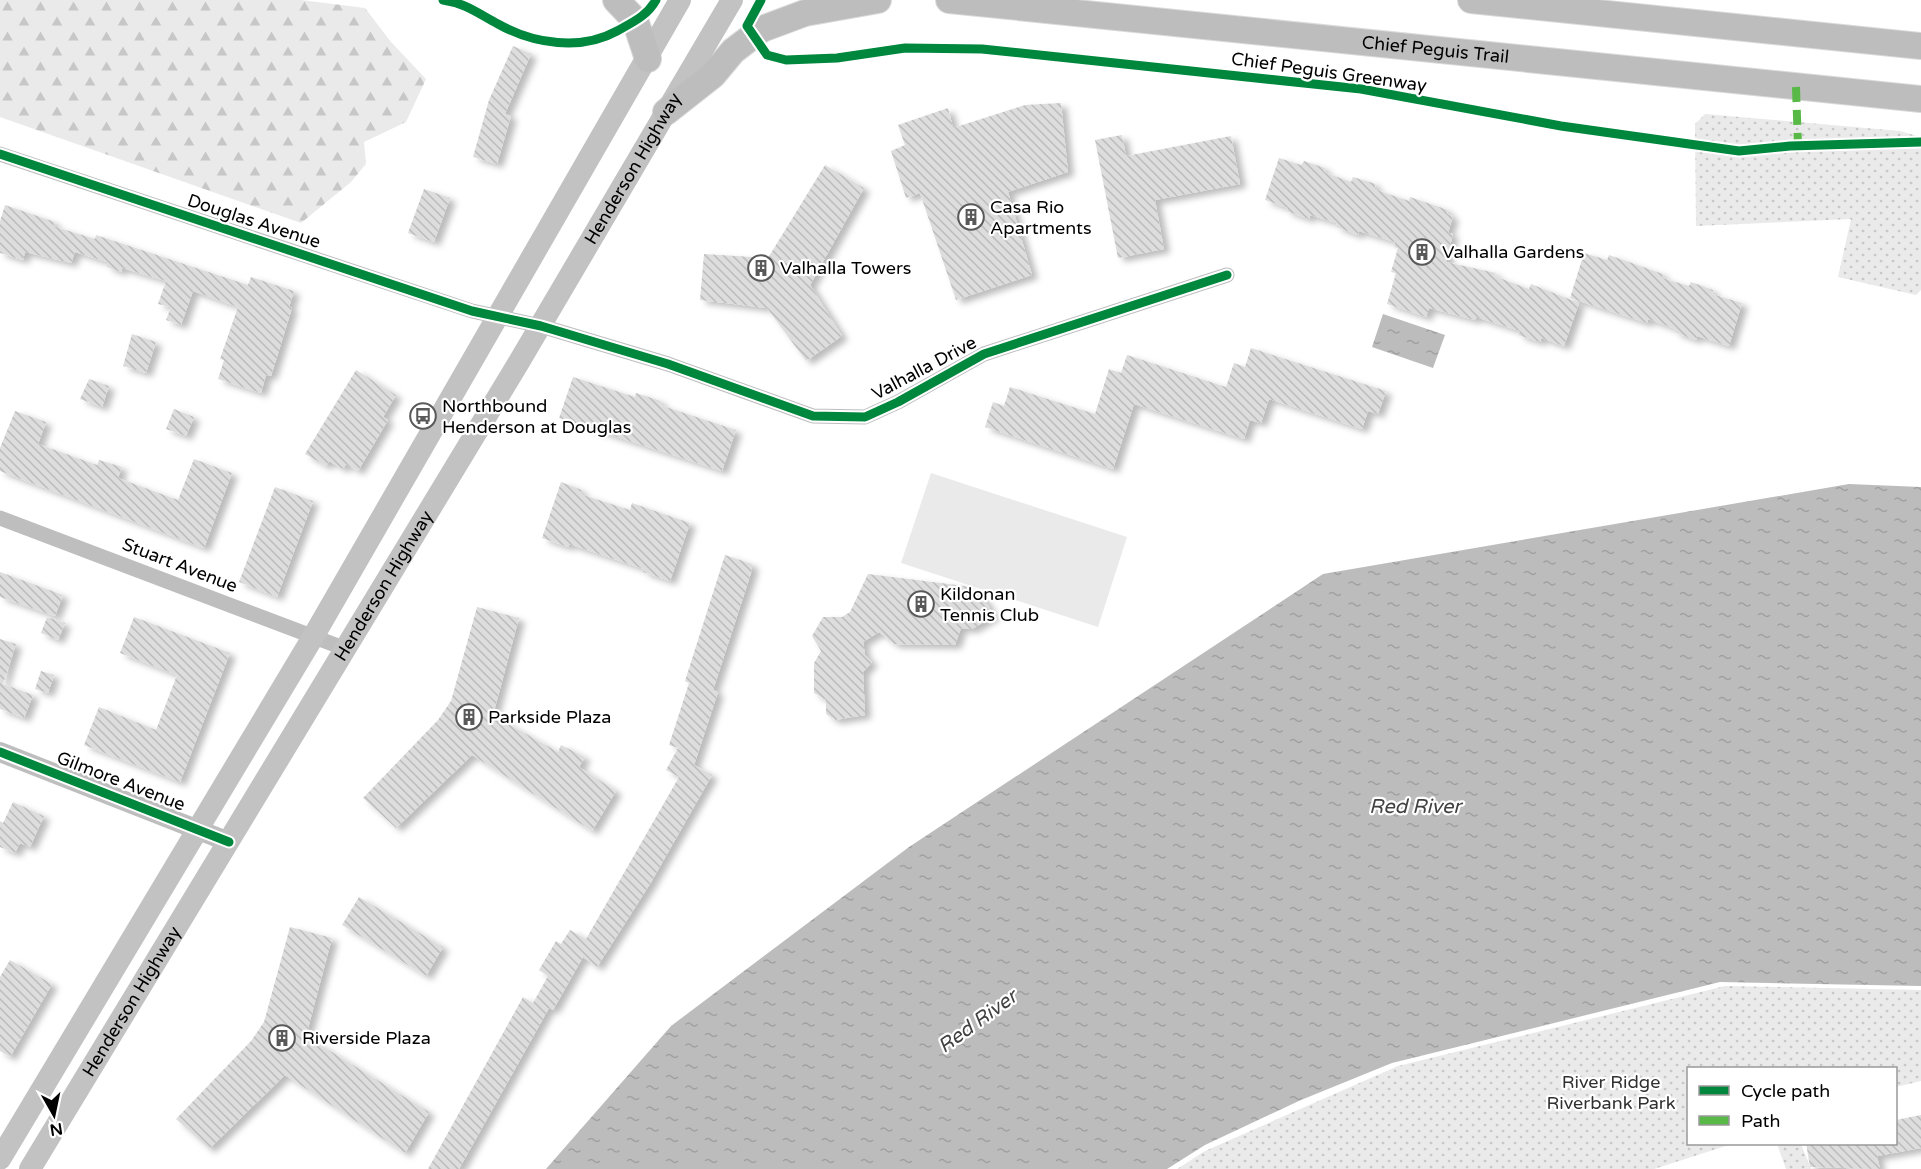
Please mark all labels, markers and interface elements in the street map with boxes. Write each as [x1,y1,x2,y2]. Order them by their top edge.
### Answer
street label: Chief Peguis Trail [1361,31,1510,68]
street label: Chief Peguis Greenway [1230,47,1428,97]
street label: Henderson Highway [580,89,686,248]
street label: Douglas Avenue [185,189,323,253]
place label: Casa Rio Apartments [990,196,1092,239]
building icon: Casa Rio Apartments [956,202,986,232]
building icon: Valhalla Gardens [1407,237,1437,267]
place label: Valhalla Gardens [1442,241,1584,263]
building icon: Valhalla Towers [746,253,776,283]
place label: Valhalla Towers [780,257,911,279]
street label: Valhalla Drive [868,331,980,405]
place label: Northbound Henderson at Douglas [442,395,631,438]
bus stop icon: Northbound Henderson at Douglas [408,401,438,431]
street label: Henderson Highway [329,506,438,665]
street label: Stuart Avenue [119,533,241,597]
place label: Kildonan Tennis Club [940,583,1039,626]
building icon: Kildonan Tennis Club [906,589,936,619]
building icon: Parkside Plaza [454,702,484,732]
place label: Parkside Plaza [488,706,611,728]
street label: Gilmore Avenue [54,746,188,816]
water label: Red River [1369,795,1463,819]
street label: Henderson Highway [78,922,186,1081]
water label: Red River [933,984,1024,1059]
building icon: Riverside Plaza [267,1023,297,1053]
place label: Riverside Plaza [302,1027,431,1049]
legend [1687,1067,1897,1145]
park label: River Ridge Riverbank Park [1546,1071,1676,1114]
text: Cycle path [1741,1080,1830,1102]
north arrow [24,1085,84,1145]
text: Path [1741,1110,1780,1132]
text: N [48,1118,64,1140]

